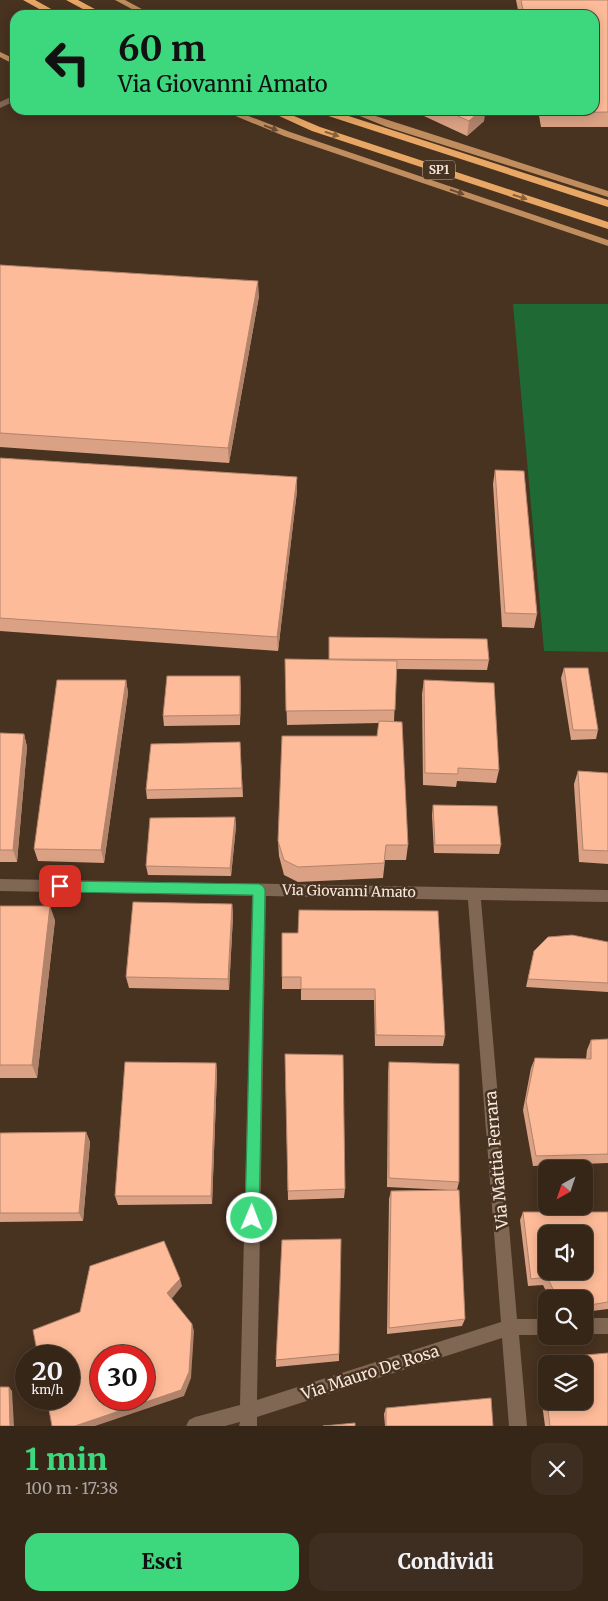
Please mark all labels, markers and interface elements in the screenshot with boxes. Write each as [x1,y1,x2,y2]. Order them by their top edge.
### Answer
text: 60 m [118,27,206,71]
icon: left [35,30,100,95]
text: Via Giovanni Amato [118,70,328,98]
one-way arrow [263,125,278,132]
one-way arrow [325,131,340,138]
road number: SP1 [423,160,455,180]
one-way arrow [450,189,465,196]
one-way arrow [512,194,527,201]
pin [39,865,81,907]
icon: arrive [46,872,74,900]
street label: Via Giovanni Amato [281,881,416,901]
street label: Via Mattia Ferrara [480,1090,512,1231]
north arrow [538,1160,592,1215]
map controls [538,1160,593,1410]
position arrow [225,1191,277,1243]
button: sound [538,1225,593,1280]
button: search [538,1290,593,1345]
street label: Via Mauro De Rosa [298,1340,442,1404]
speed limit sign: 30 [90,1345,155,1410]
text: 20 [32,1355,63,1387]
button: layers [538,1355,593,1410]
text: km/h [32,1382,63,1397]
text: 1 min [25,1440,107,1478]
button: close [531,1443,583,1495]
text: 100 m · 17:38 [25,1478,118,1498]
button: Esci [25,1533,299,1591]
button: Condividi [309,1533,583,1591]

